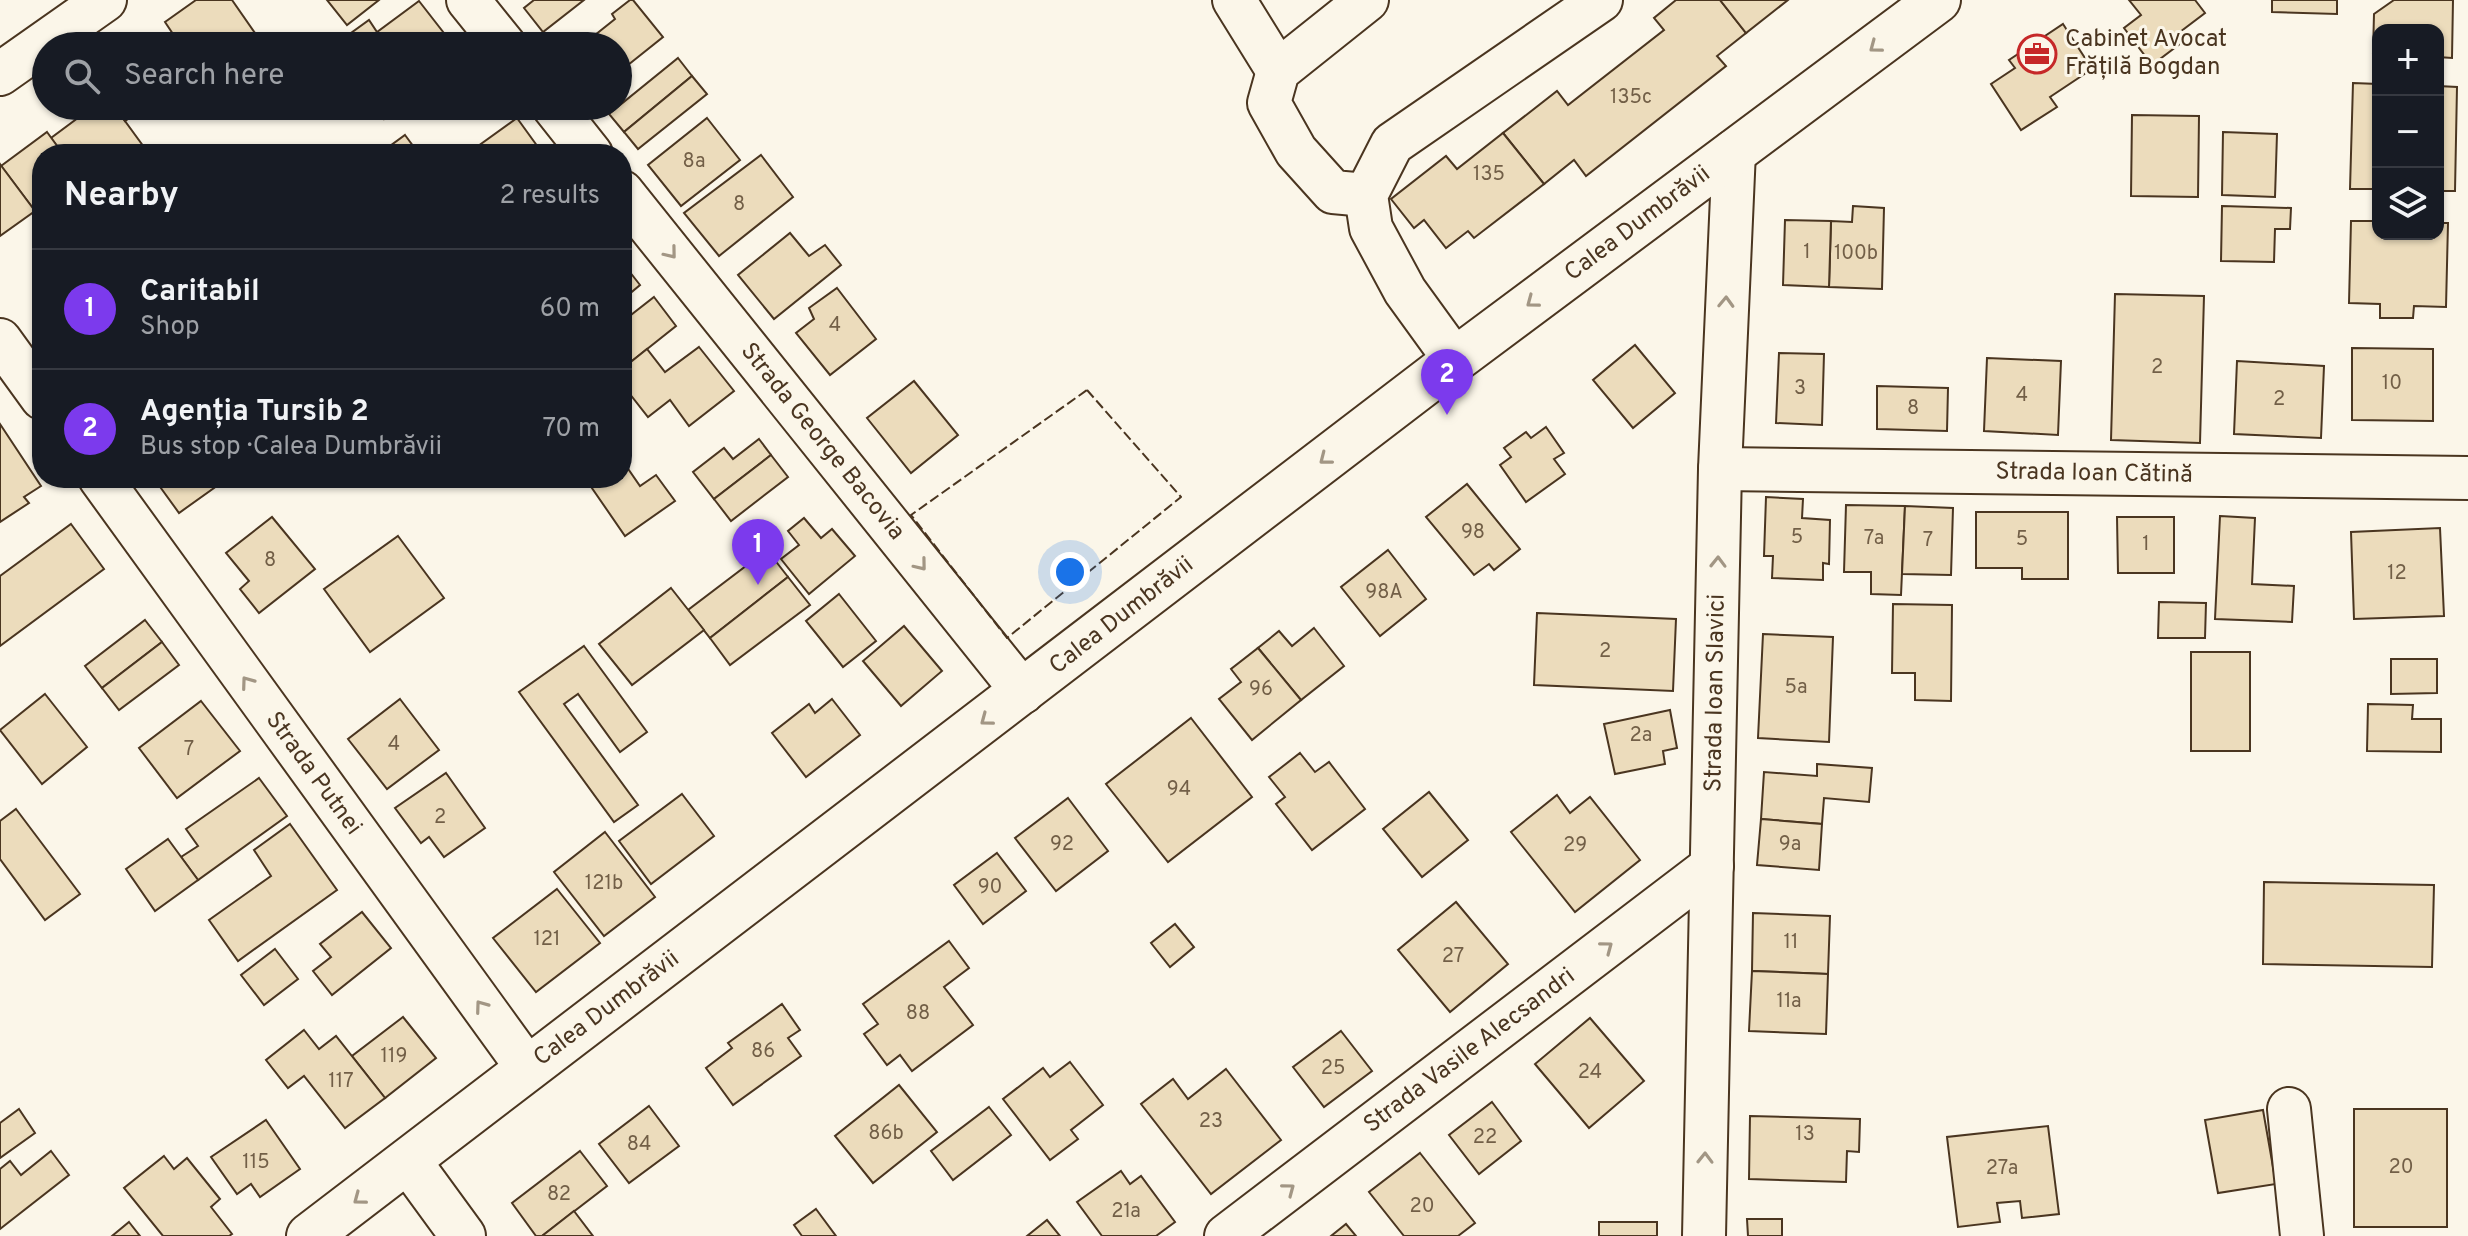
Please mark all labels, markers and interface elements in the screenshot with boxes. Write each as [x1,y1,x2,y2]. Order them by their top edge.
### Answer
map controls [2372,24,2444,240]
button: + [2372,24,2444,96]
place label: Cabinet Avocat Frățilă Bogdan [2065,25,2227,83]
search box [32,32,632,120]
office icon: Cabinet Avocat Frățilă Bogdan [2016,33,2058,75]
one-way arrow [1870,37,1884,51]
icon: search [60,54,104,98]
text: Search here [124,58,284,95]
house number: 135c [1610,85,1652,111]
button: − [2372,96,2444,168]
house number: 8a [683,149,705,175]
street label: Calea Dumbrăvii [1559,159,1717,289]
house number: 135 [1473,162,1505,188]
button: layers [2372,168,2444,240]
text: Nearby [64,175,179,218]
text: 2 results [500,180,600,213]
house number: 8 [733,192,745,218]
house number: 1 [1803,240,1811,266]
house number: 100b [1834,241,1878,267]
one-way arrow [661,244,676,258]
text: Caritabil [140,274,260,311]
text: 1 [85,293,95,326]
text: 60 m [540,293,600,326]
one-way arrow [1526,293,1541,307]
one-way arrow [1718,295,1735,308]
text: Shop [140,311,200,344]
house number: 4 [829,313,841,339]
street label: Strada George Bacovia [733,337,911,547]
pin: 2 [1421,349,1473,415]
house number: 2 [2151,355,2163,381]
house number: 10 [2382,371,2402,397]
house number: 3 [1794,376,1806,402]
house number: 4 [2016,383,2028,409]
house number: 2 [2273,387,2285,413]
text: Agenția Tursib 2 [140,394,369,431]
house number: 8 [1907,396,1919,422]
text: 2 [82,413,98,446]
text: 70 m [542,413,600,446]
text: Bus stop · Calea Dumbrăvii [140,431,442,464]
one-way arrow [1319,450,1334,464]
street label: Strada Ioan Cătină [1995,457,2193,491]
pin: 1 [732,519,784,585]
house number: 98 [1461,520,1485,546]
house number: 5 [1791,525,1803,551]
house number: 7a [1864,526,1884,552]
house number: 5 [2016,527,2028,553]
house number: 7 [1923,528,1933,554]
house number: 1 [2142,532,2150,558]
house number: 8 [264,548,276,574]
street label: Calea Dumbrăvii [1044,550,1200,682]
your location [1050,552,1090,592]
one-way arrow [1709,555,1727,568]
one-way arrow [911,556,926,570]
house number: 12 [2387,561,2407,587]
house number: 98A [1365,580,1403,606]
street label: Strada Ioan Slavici [1699,594,1733,792]
house number: 2 [1599,639,1611,665]
house number: 5a [1785,675,1807,701]
one-way arrow [242,676,257,691]
house number: 96 [1249,677,1273,703]
street label: Strada Putnei [258,706,368,842]
one-way arrow [980,711,995,725]
house number: 2a [1630,723,1652,749]
house number: 4 [388,732,400,758]
house number: 7 [184,737,194,763]
house number: 94 [1167,777,1191,803]
house number: 2 [434,805,446,831]
house number: 92 [1050,832,1074,858]
house number: 9a [1779,832,1801,858]
house number: 29 [1563,833,1587,859]
house number: 121b [585,871,623,897]
house number: 90 [978,875,1002,901]
house number: 121 [533,927,561,953]
house number: 11 [1784,930,1798,956]
one-way arrow [1598,942,1613,956]
street label: Calea Dumbrăvii [528,944,686,1074]
house number: 27 [1442,944,1464,970]
street label: Strada Vasile Alecsandri [1358,962,1582,1140]
house number: 11a [1777,989,1801,1015]
one-way arrow [476,1001,491,1015]
house number: 88 [906,1001,930,1027]
house number: 86 [751,1039,775,1065]
house number: 119 [381,1044,407,1070]
house number: 25 [1321,1056,1345,1082]
house number: 24 [1578,1060,1602,1086]
house number: 117 [328,1069,354,1095]
house number: 23 [1199,1109,1223,1135]
house number: 86b [868,1121,904,1147]
house number: 13 [1795,1122,1815,1148]
house number: 22 [1473,1125,1497,1151]
house number: 84 [627,1132,651,1158]
house number: 115 [242,1150,270,1176]
one-way arrow [1697,1151,1714,1164]
house number: 20 [2388,1155,2414,1181]
house number: 27a [1986,1156,2018,1182]
house number: 82 [547,1182,571,1208]
one-way arrow [1280,1184,1294,1198]
one-way arrow [353,1189,368,1203]
house number: 20 [1409,1194,1435,1220]
house number: 21a [1111,1199,1141,1225]

